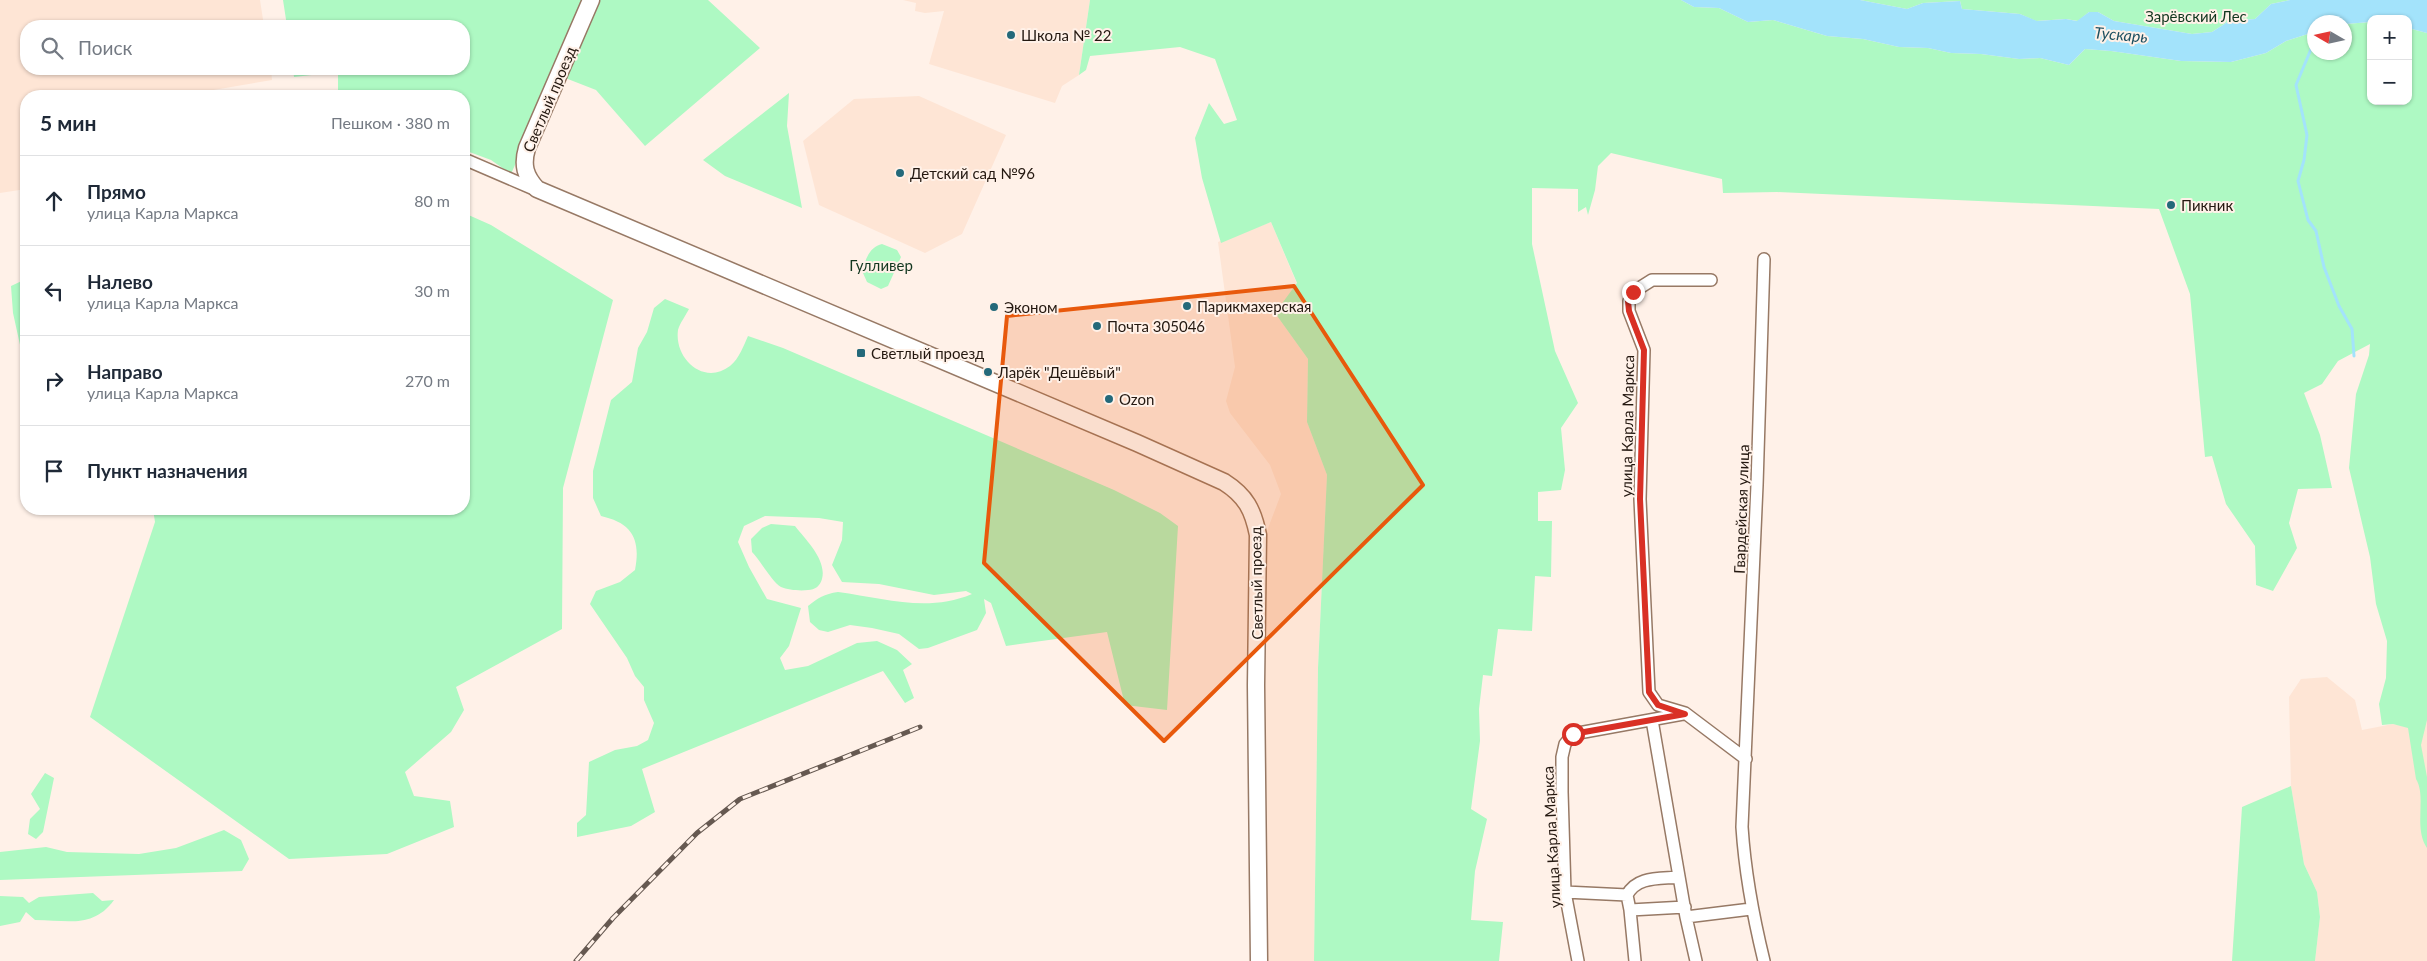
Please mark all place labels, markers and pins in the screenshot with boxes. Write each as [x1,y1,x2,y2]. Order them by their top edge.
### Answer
place label: Школа № 22 [1021,26,1111,44]
marker: Школа № 22 [1005,29,1017,41]
place label: Детский сад №96 [910,164,1035,182]
marker: Детский сад №96 [894,167,906,179]
place label: Пикник [2181,196,2233,214]
marker: Пикник [2165,199,2177,211]
place label: Парикмахерская [1197,297,1311,315]
place label: Эконом [1004,298,1057,316]
marker: Парикмахерская [1181,300,1193,312]
marker: Эконом [988,301,1000,313]
place label: Почта 305046 [1107,317,1205,335]
marker: Почта 305046 [1091,320,1103,332]
place label: Светлый проезд [871,344,984,362]
marker: Светлый проезд [855,347,867,359]
place label: Ларёк "Дешёвый" [997,363,1121,381]
marker: Ларёк "Дешёвый" [982,366,994,378]
place label: Ozon [1119,390,1154,408]
marker: Ozon [1103,393,1115,405]

